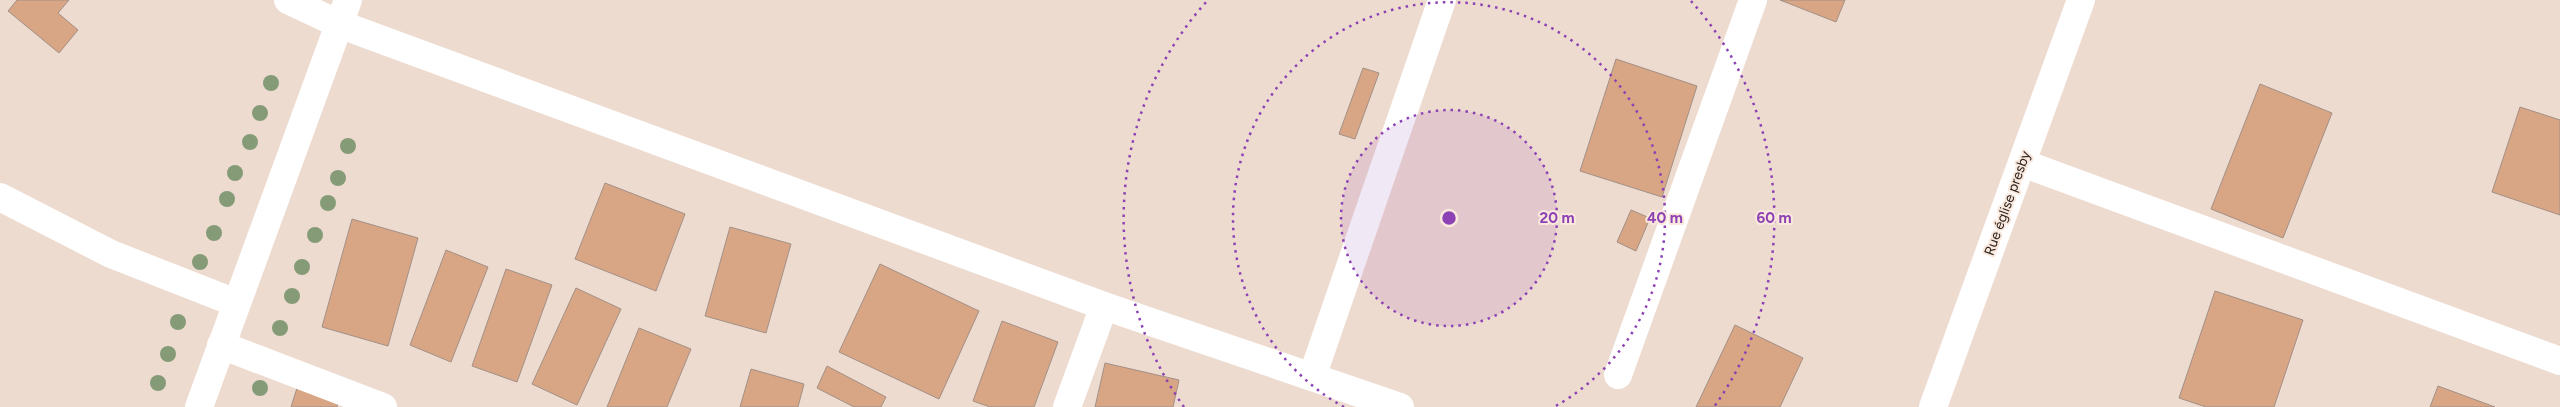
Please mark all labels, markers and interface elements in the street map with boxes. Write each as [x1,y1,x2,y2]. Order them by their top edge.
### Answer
street label: Rue église presby [1981,148,2034,258]
centre of rings [1440,209,1458,227]
text: 20 m [1539,209,1575,227]
text: 40 m [1647,209,1683,227]
text: 60 m [1756,209,1792,227]

